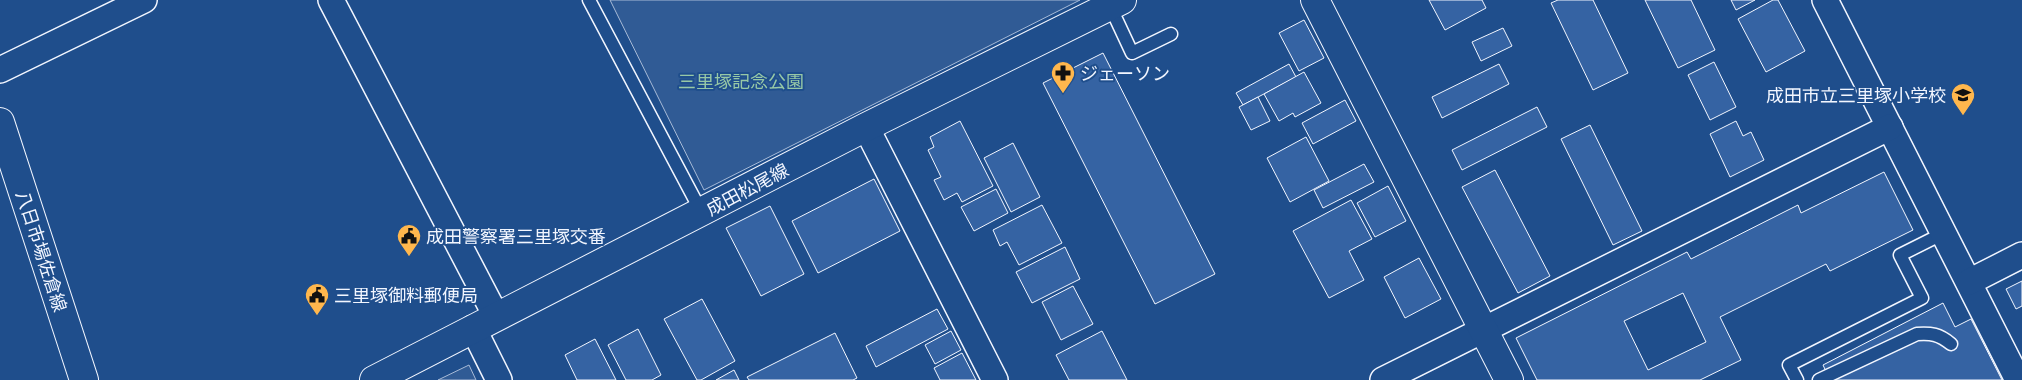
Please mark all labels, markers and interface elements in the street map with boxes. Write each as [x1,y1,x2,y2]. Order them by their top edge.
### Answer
pharmacy icon: ジェーソン [1050,60,1076,94]
place label: ジェーソン [1080,62,1170,84]
park label: 三里塚記念公園 [678,70,804,92]
school or university icon: 成田市立三里塚小学校 [1950,82,1976,116]
place label: 成田市立三里塚小学校 [1766,84,1946,106]
street label: 成田松尾線 [702,158,792,220]
street label: 八日市場佐倉線 [12,188,72,314]
public building icon: 成田警察署三里塚交番 [396,223,422,257]
place label: 成田警察署三里塚交番 [426,225,606,247]
public building icon: 三里塚御料郵便局 [304,282,330,316]
place label: 三里塚御料郵便局 [334,284,478,306]

